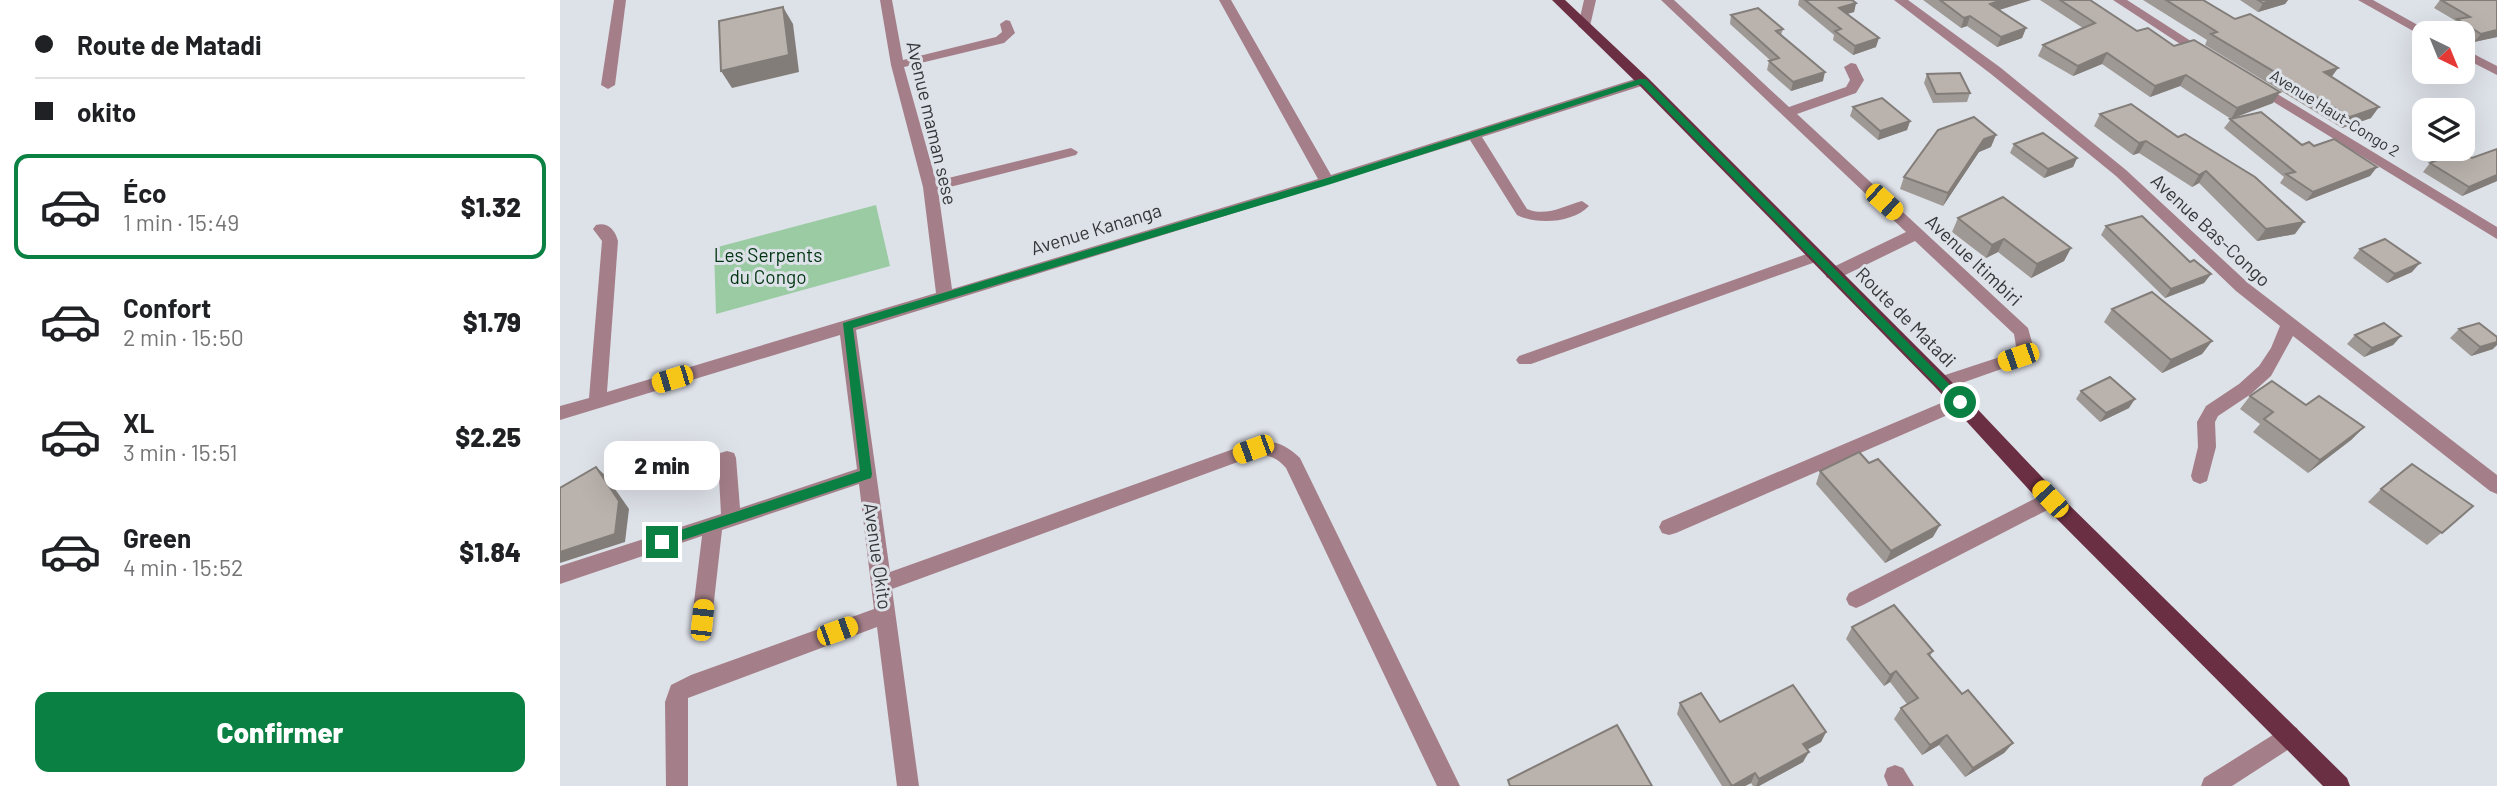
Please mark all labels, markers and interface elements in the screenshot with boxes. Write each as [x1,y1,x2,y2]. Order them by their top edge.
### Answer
north arrow [2412,21,2474,84]
map controls [2412,21,2475,161]
text: Route de Matadi [77,29,262,60]
street label: Avenue maman sese [902,39,963,207]
street label: Avenue Haut-Congo 2 [2267,65,2404,160]
text: okito [77,96,136,127]
button: layers [2412,98,2475,161]
street label: Avenue Bas-Congo [2147,168,2276,291]
icon: car [39,175,102,238]
text: Éco [123,177,166,208]
car [1862,180,1907,224]
text: $1.32 [461,191,521,222]
street label: Avenue Kananga [1028,198,1164,259]
text: 1 min · 15:49 [123,208,239,236]
street label: Avenue Itimbiri [1921,209,2027,310]
park label: Les Serpents du Congo [714,243,822,288]
street label: Route de Matadi [1852,262,1961,371]
icon: car [39,290,102,353]
text: Confort [123,292,211,323]
text: $1.79 [463,306,521,337]
text: 2 min · 15:50 [123,323,244,351]
car [1995,340,2042,374]
car [649,363,696,395]
route start [1944,386,1976,418]
icon: car [39,405,102,468]
text: XL [123,407,154,438]
text: $2.25 [455,421,521,452]
car [1230,432,1277,466]
text: 3 min · 15:51 [123,438,238,466]
callout: 2 min [604,440,720,490]
text: 2 min [634,451,690,479]
car [2028,476,2073,522]
street label: Avenue Okito [860,501,897,611]
icon: car [39,520,102,583]
text: Green [123,522,191,553]
route end [646,526,678,558]
text: $1.84 [459,536,521,567]
text: 4 min · 15:52 [123,553,243,581]
car [690,598,715,642]
car [814,614,861,648]
button: Confirmer [35,692,525,772]

